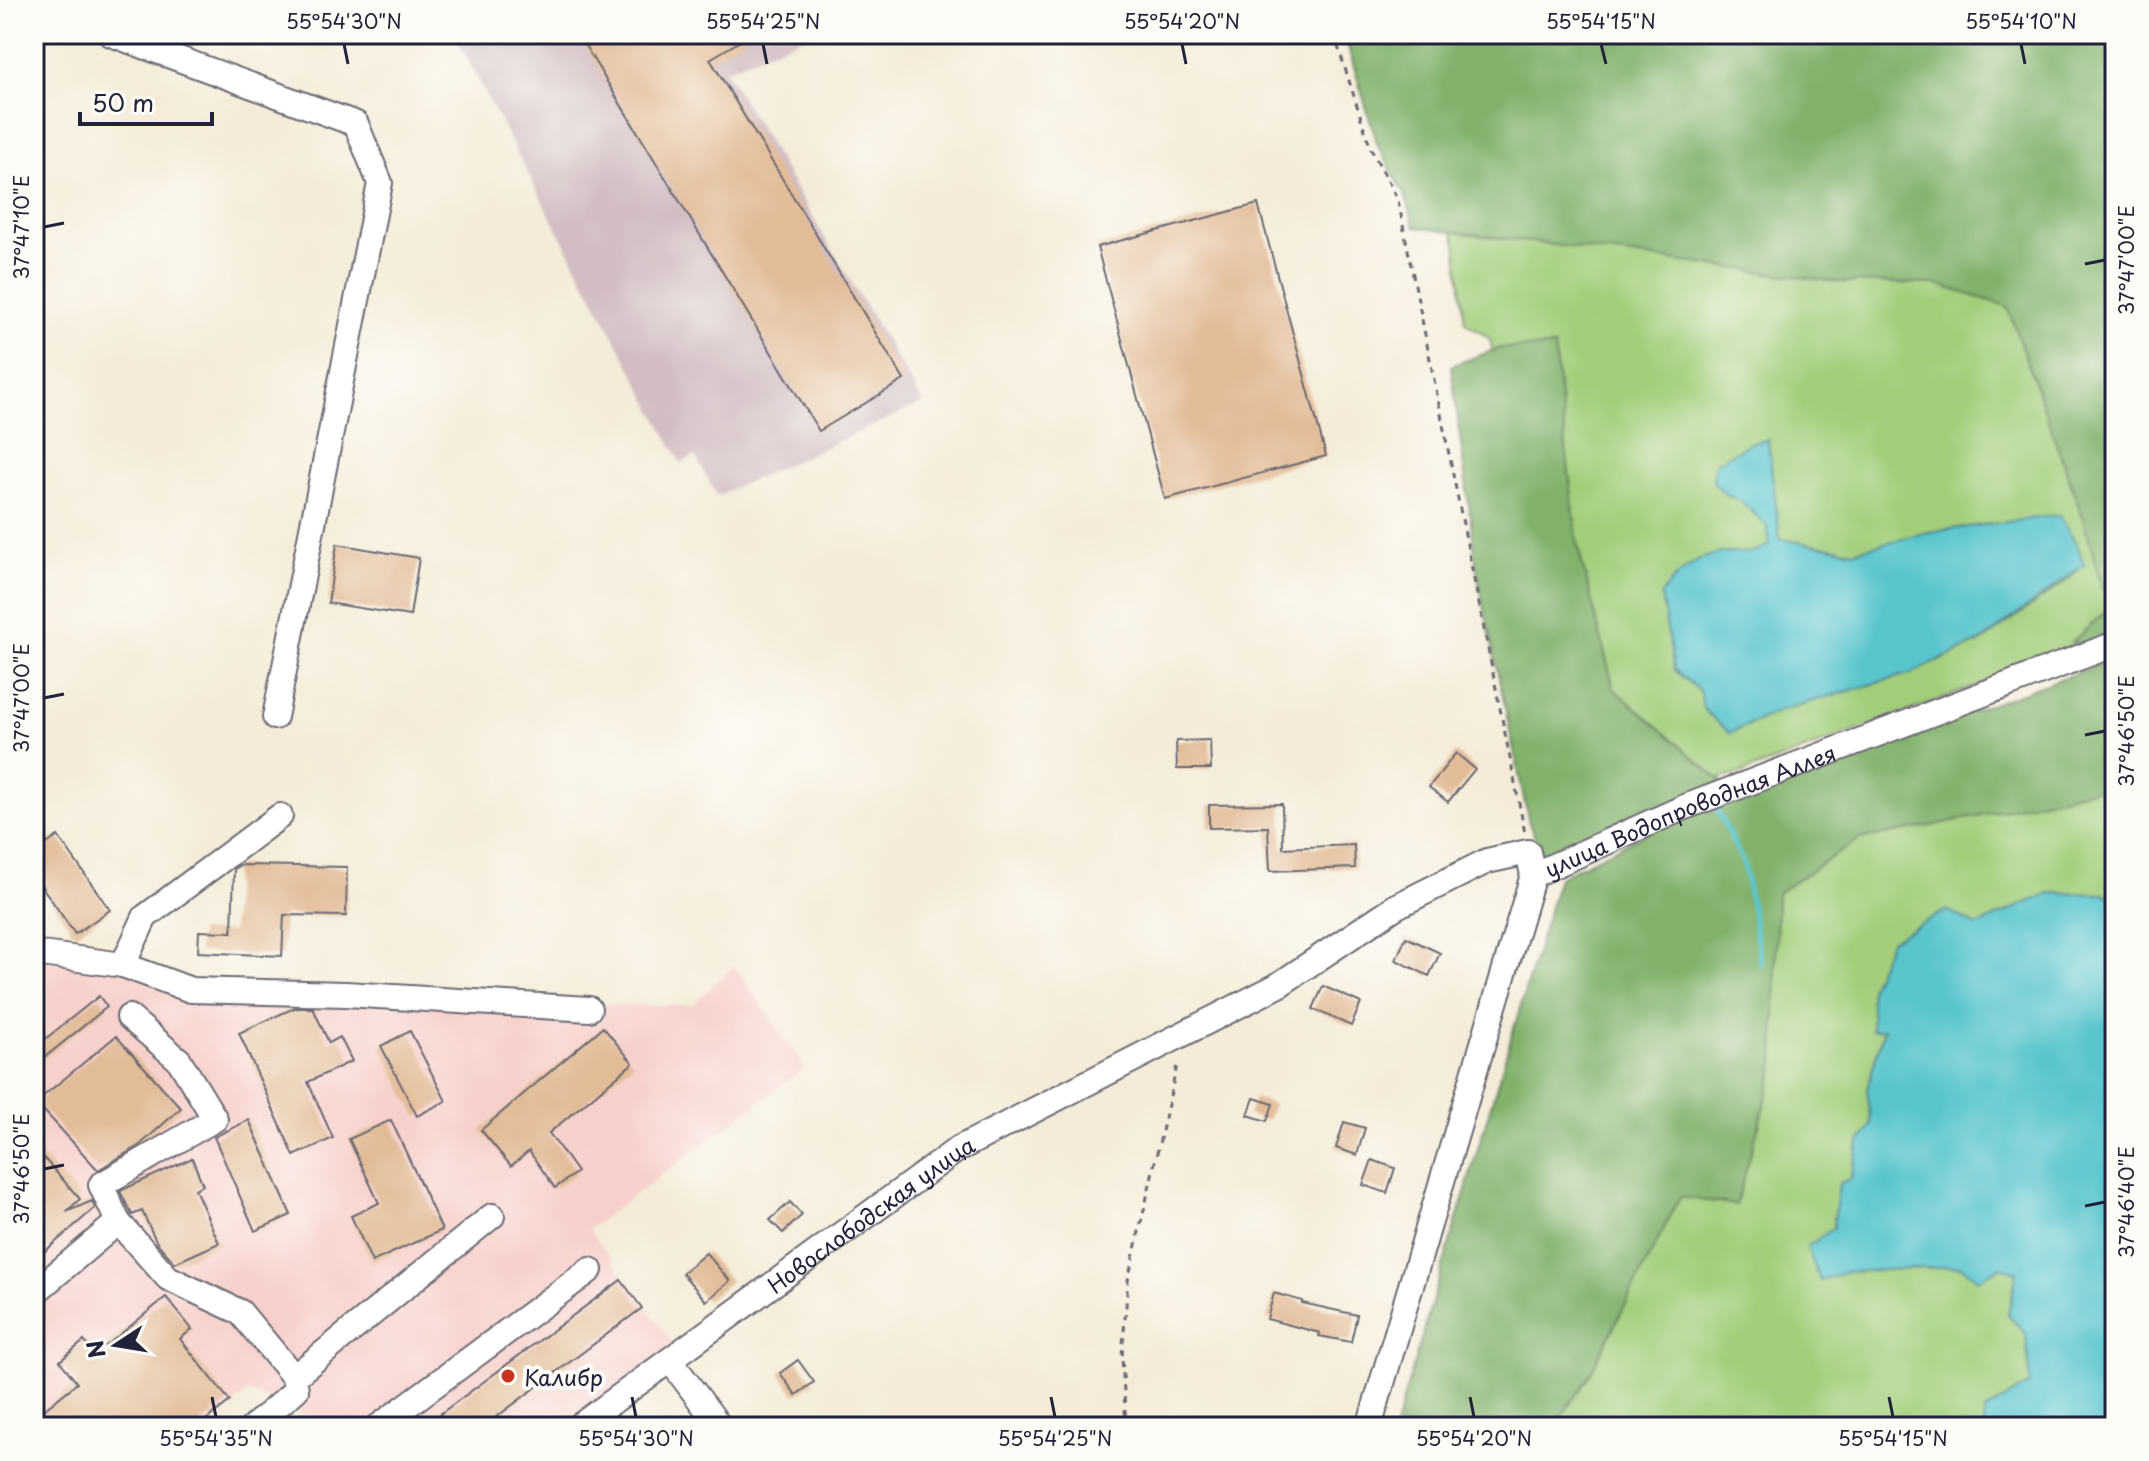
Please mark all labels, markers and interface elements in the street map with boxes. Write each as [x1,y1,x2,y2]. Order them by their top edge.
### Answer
text: 55°54'30"N [286,6,402,36]
text: 55°54'25"N [706,6,820,36]
text: 55°54'20"N [1124,6,1240,36]
text: 55°54'15"N [1546,6,1656,36]
text: 55°54'10"N [1965,6,2077,36]
scale bar [80,76,212,126]
text: 50 m [92,84,154,120]
text: 37°47'10"E [6,175,36,279]
text: 37°47'00"E [2111,205,2141,315]
text: 37°47'00"E [6,643,36,753]
text: 37°46'50"E [2111,675,2141,787]
street label: улица Водопроводная Аллея [1539,735,1840,884]
text: 37°46'50"E [6,1113,36,1225]
street label: Новослободская улица [760,1127,980,1300]
text: 37°46'40"E [2111,1146,2141,1258]
north arrow [76,1305,156,1385]
text: N [77,1338,113,1361]
place label: Калибр [524,1360,603,1393]
marker: Калибр [499,1367,517,1385]
text: 55°54'35"N [159,1423,273,1453]
text: 55°54'30"N [578,1423,694,1453]
text: 55°54'25"N [998,1423,1112,1453]
text: 55°54'20"N [1416,1423,1532,1453]
text: 55°54'15"N [1838,1423,1948,1453]

